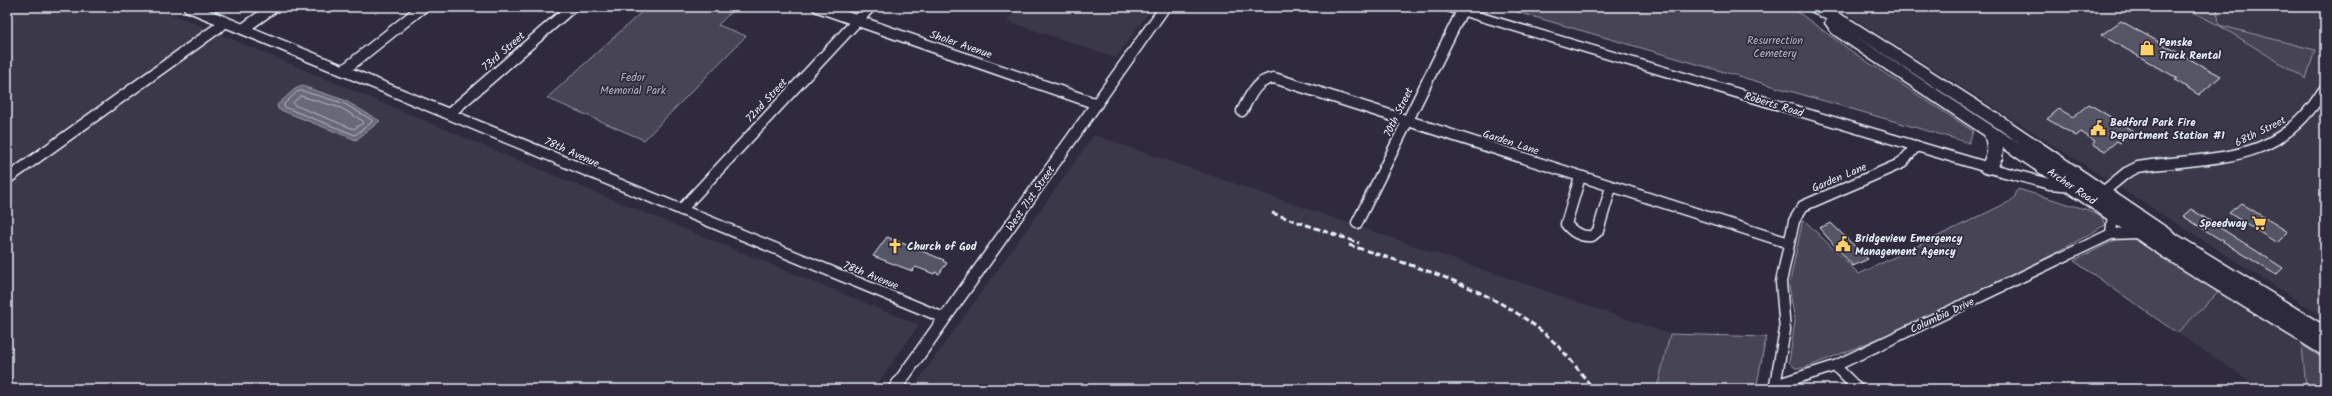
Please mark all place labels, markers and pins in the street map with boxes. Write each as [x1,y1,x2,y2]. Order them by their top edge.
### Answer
place label: Penske Truck Rental [2159,34,2221,65]
shop icon: Penske Truck Rental [2138,39,2156,57]
place label: Bedford Park Fire Department Station #1 [2110,114,2225,145]
public building icon: Bedford Park Fire Department Station #1 [2089,119,2107,137]
supermarket icon: Speedway [2250,214,2268,232]
place label: Speedway [2199,215,2247,233]
place label: Bridgeview Emergency Management Agency [1855,230,1963,261]
public building icon: Bridgeview Emergency Management Agency [1834,235,1852,253]
church icon: Church of God [886,237,904,255]
place label: Church of God [907,238,978,256]

